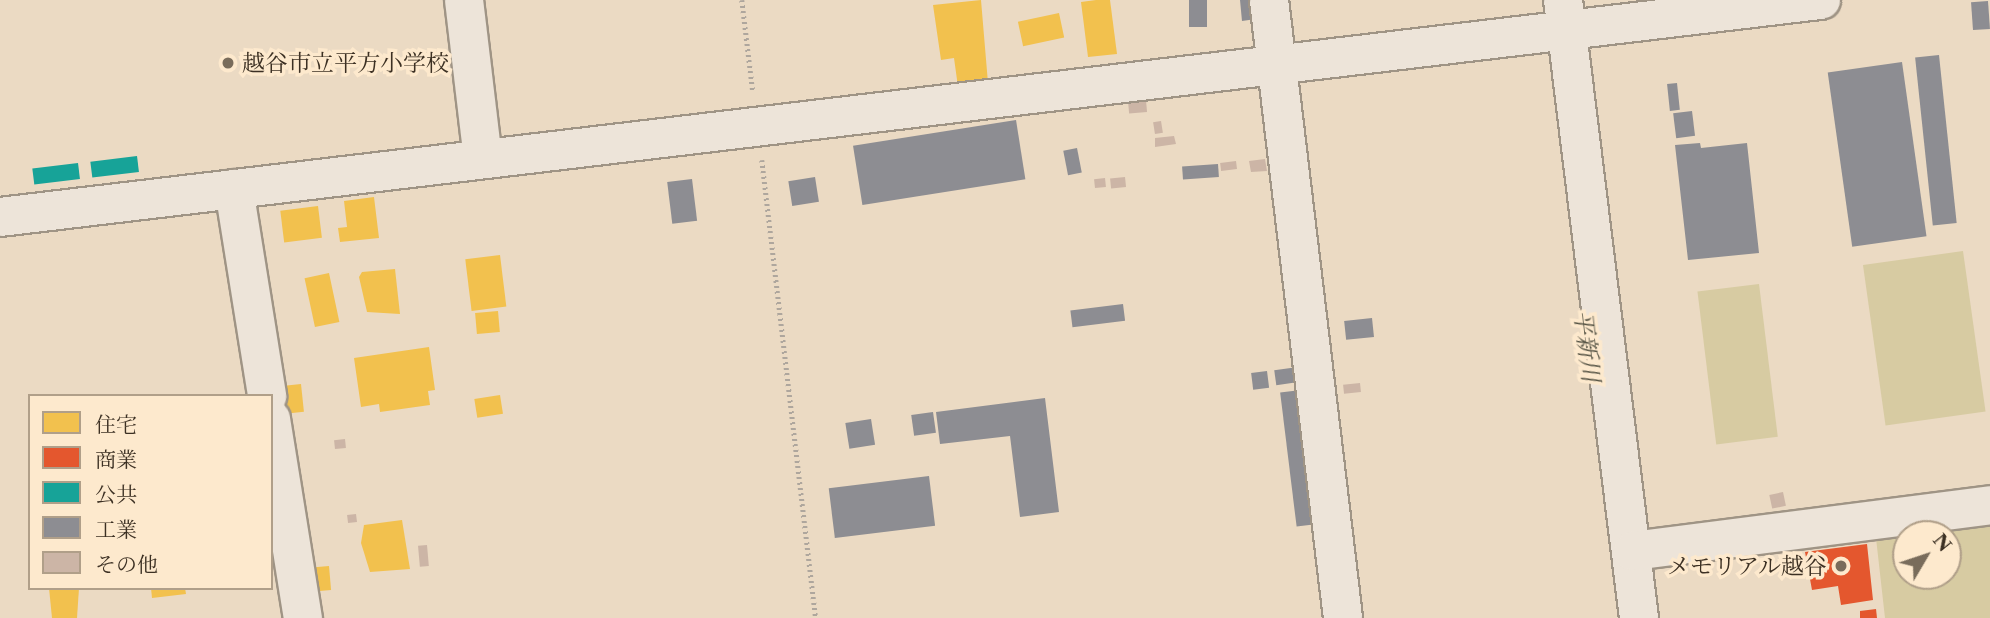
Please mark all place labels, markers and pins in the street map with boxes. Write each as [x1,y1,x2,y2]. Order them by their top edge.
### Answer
place label: 越谷市立平方小学校 [242,49,449,77]
marker: 越谷市立平方小学校 [220,55,236,71]
place label: メモリアル越谷 [1666,552,1827,580]
marker: メモリアル越谷 [1833,558,1849,574]

